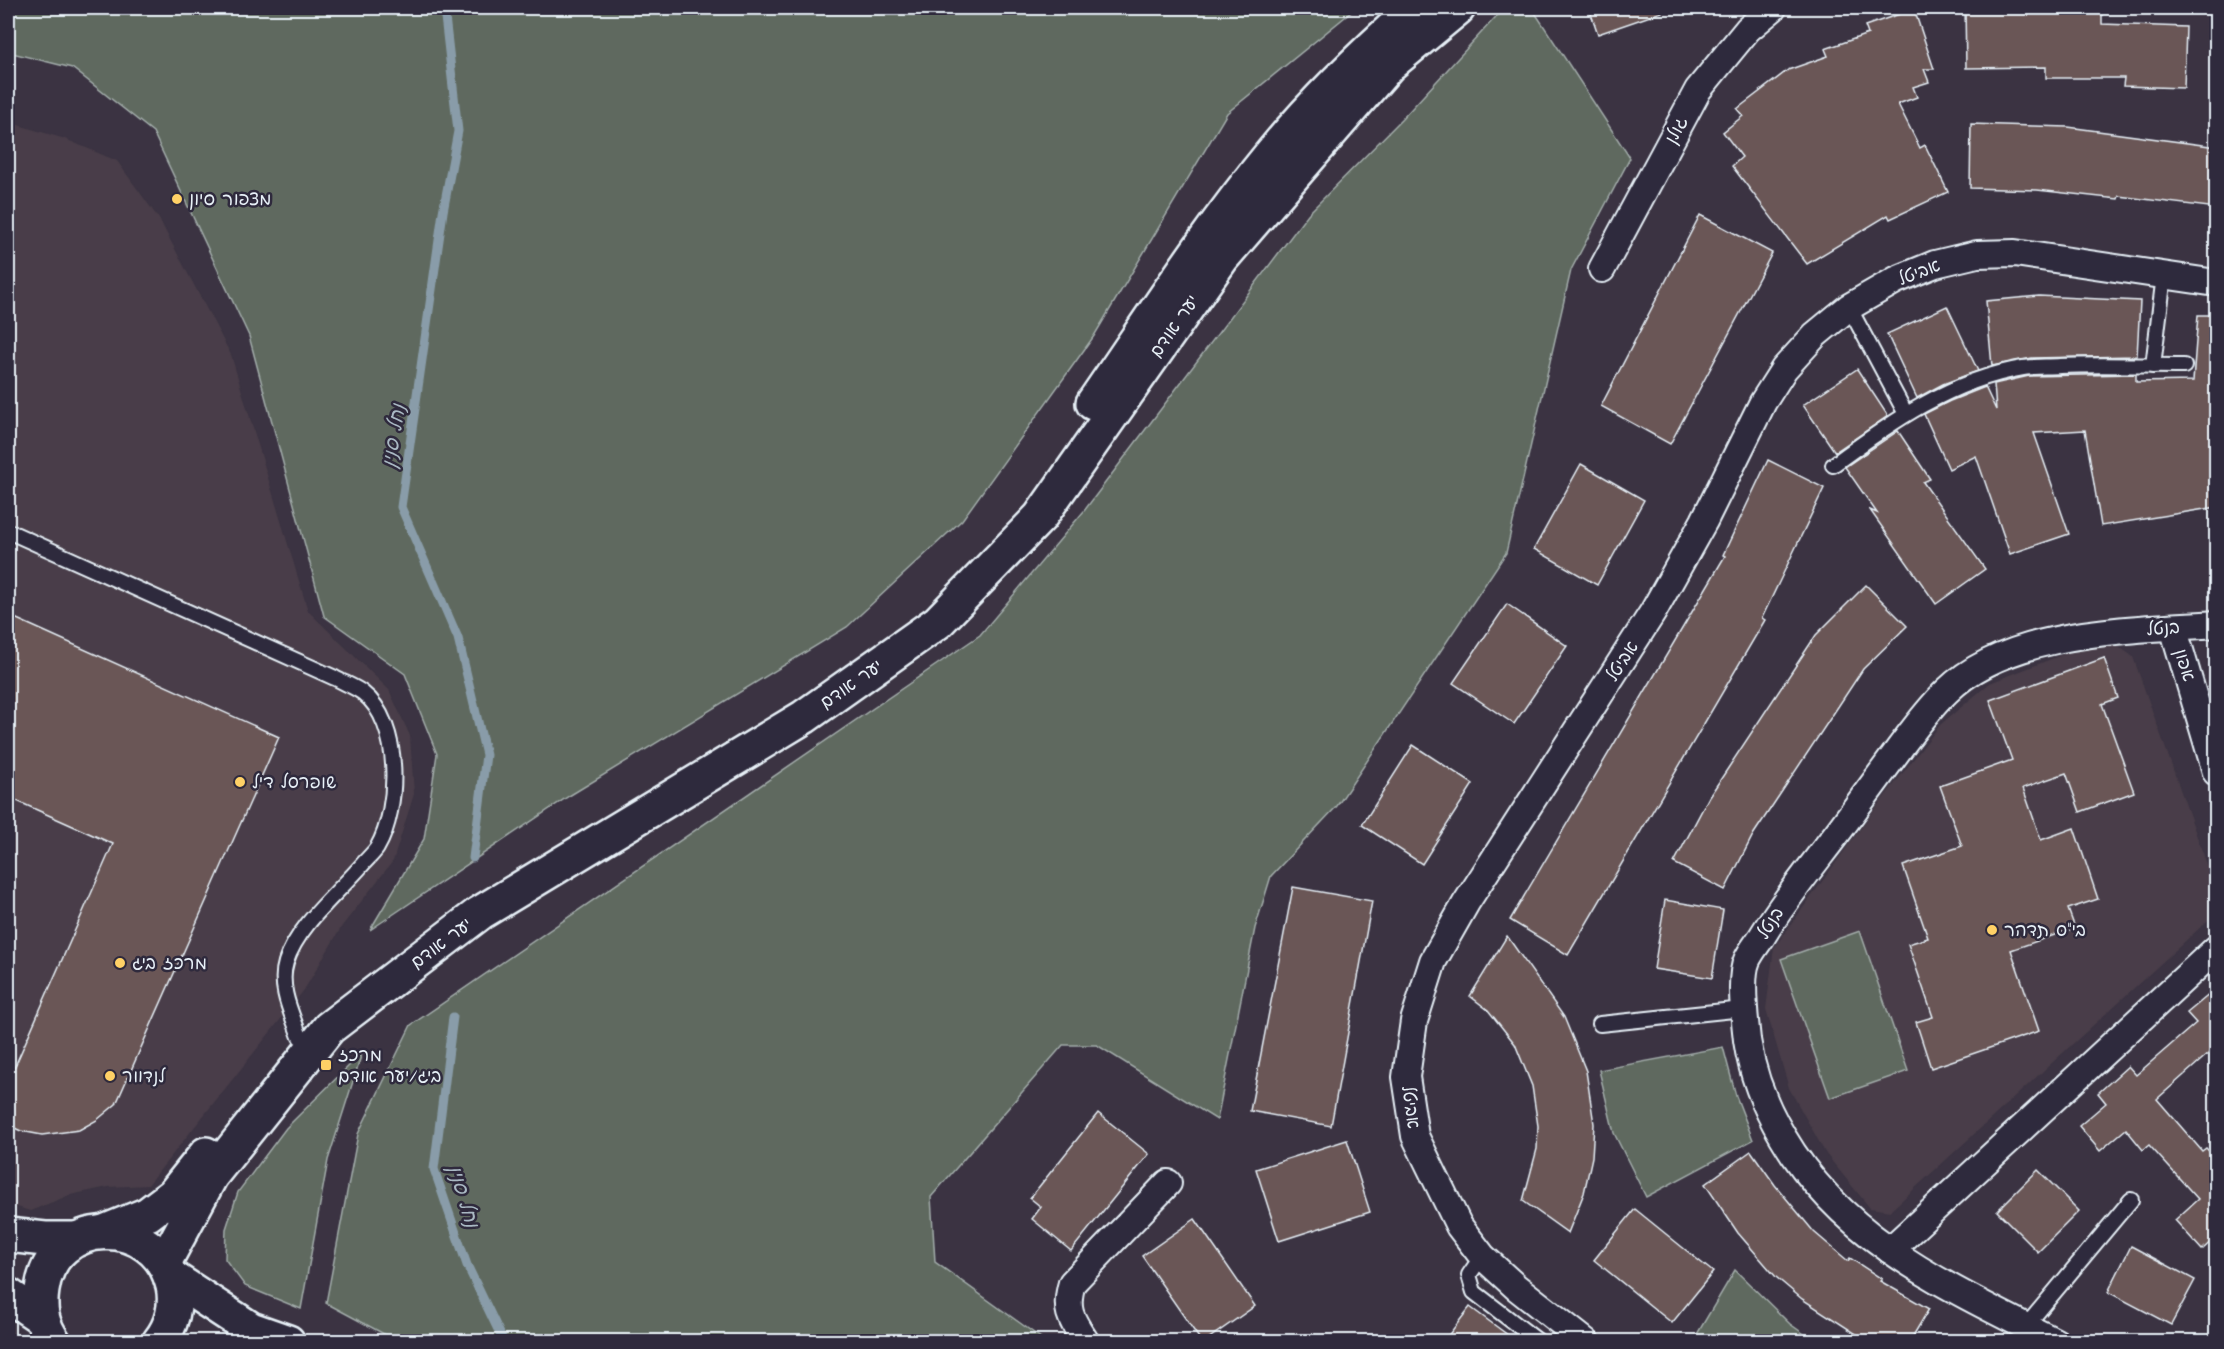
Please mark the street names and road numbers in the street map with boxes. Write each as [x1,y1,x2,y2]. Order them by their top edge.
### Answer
street label: גולן [1659,112,1694,149]
street label: אביטל [1895,253,1944,292]
street label: יער אודם [1144,290,1205,363]
street label: בנטל [2145,615,2181,642]
street label: אביטל [1600,636,1645,686]
street label: אפון [2168,646,2201,685]
street label: יער אודם [815,654,888,715]
street label: בנטל [1751,902,1790,944]
street label: יער אודם [405,912,477,975]
street label: אביטל [1395,1084,1426,1130]

